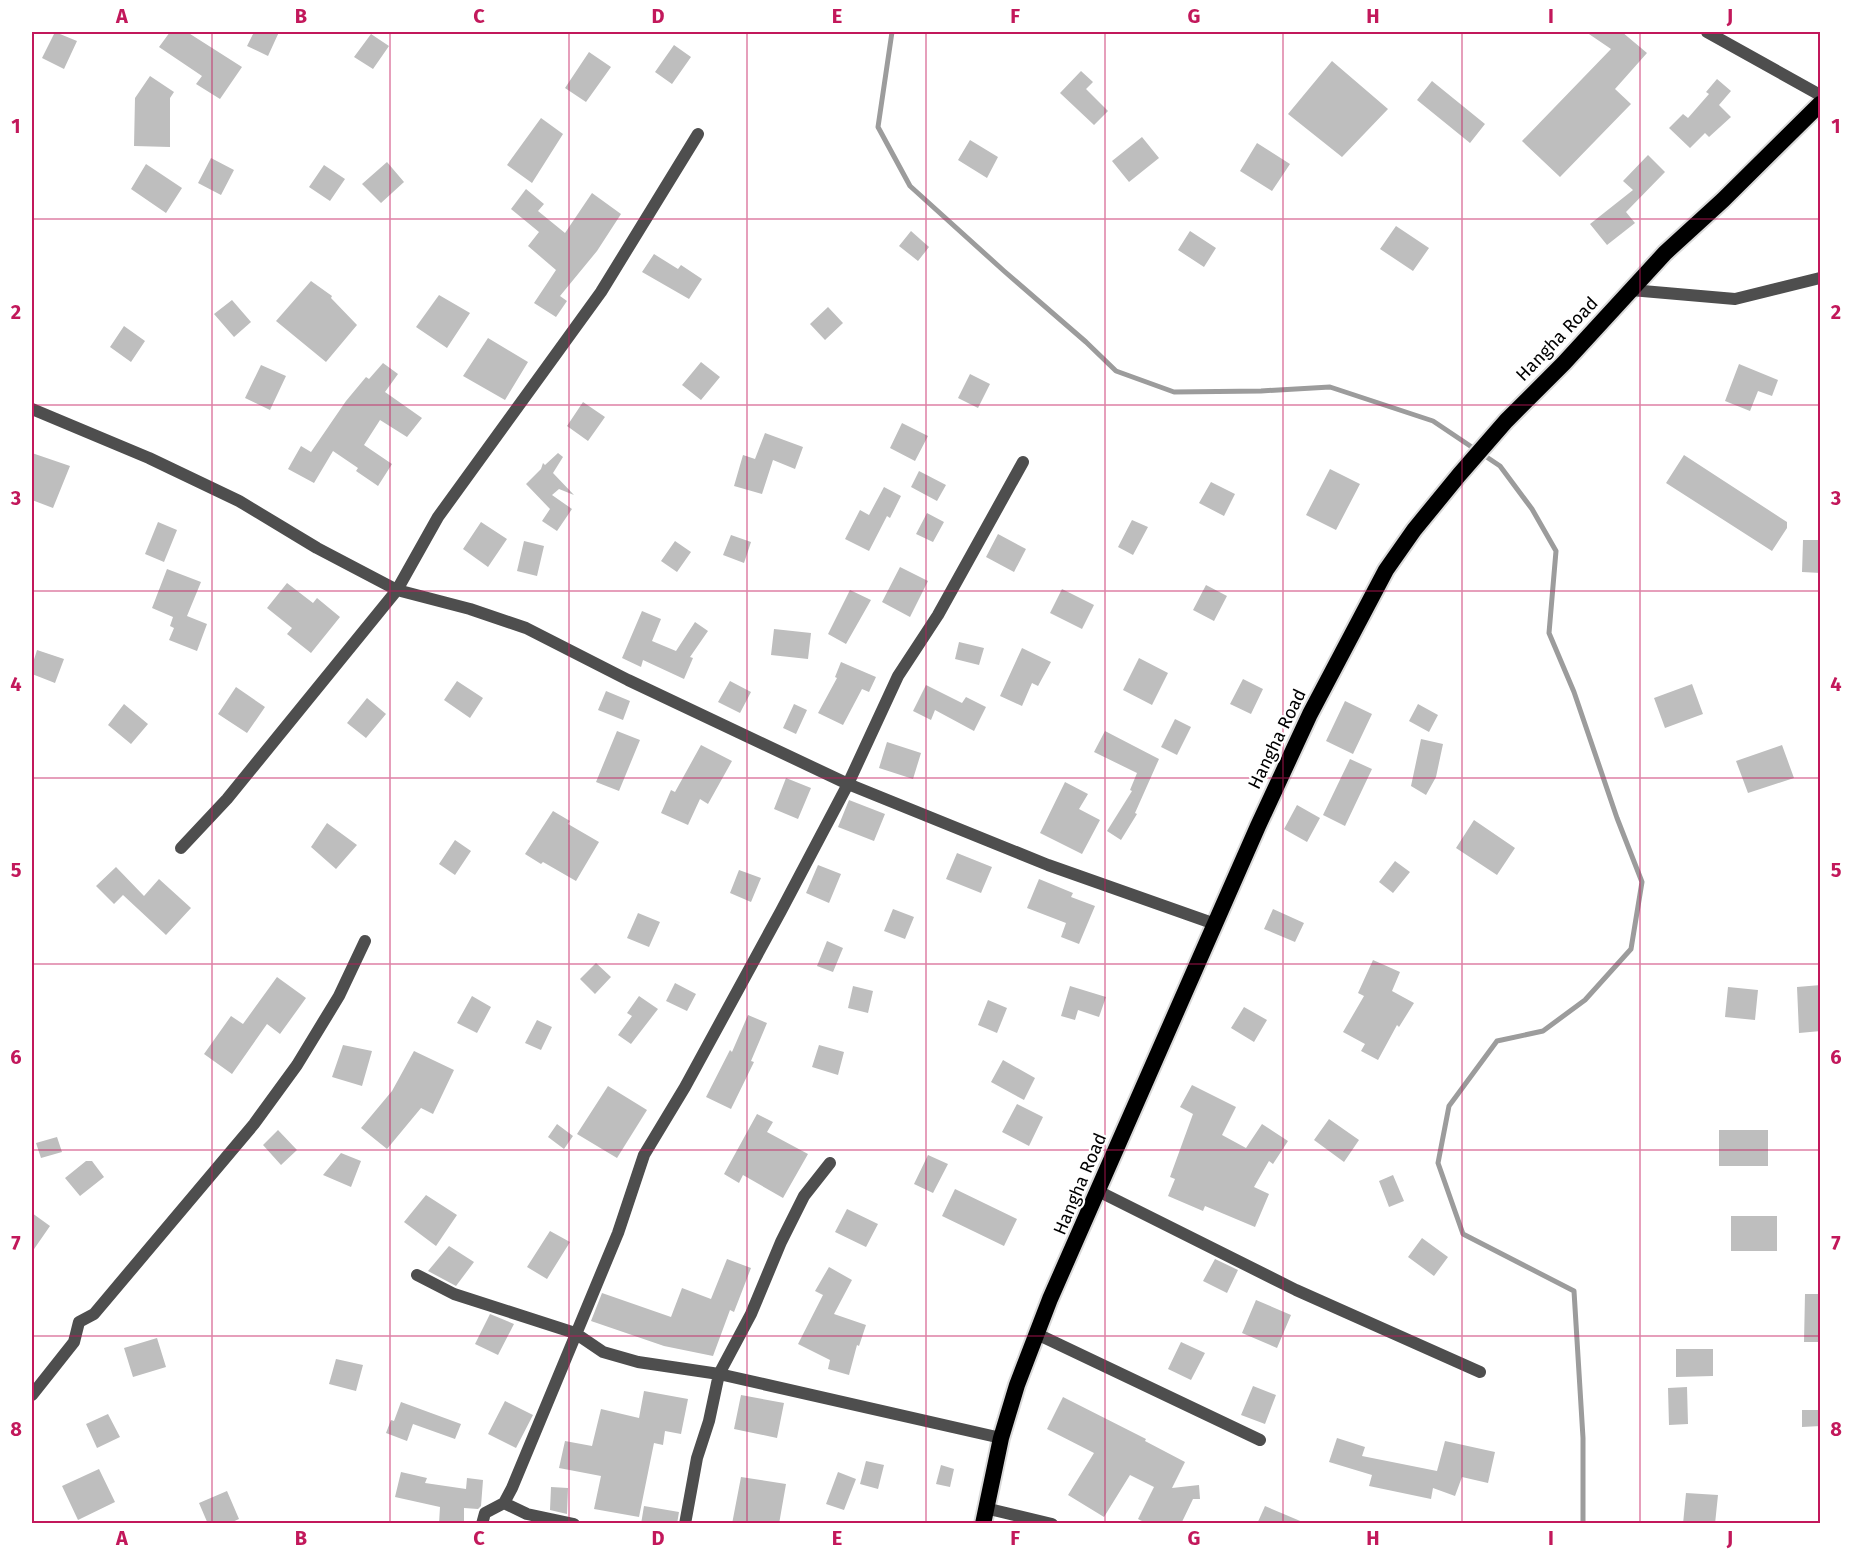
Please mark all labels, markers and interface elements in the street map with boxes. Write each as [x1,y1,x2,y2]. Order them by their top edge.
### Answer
text: A [115,4,129,28]
text: B [295,4,307,28]
text: C [473,4,485,28]
text: D [651,4,665,28]
text: E [832,4,842,28]
text: F [1010,4,1020,28]
text: G [1188,4,1200,28]
text: H [1366,4,1380,28]
text: I [1548,4,1554,28]
text: J [1726,4,1733,28]
text: 1 [11,114,21,138]
text: 1 [1831,114,1841,138]
street label: Hangha Road [1511,292,1603,386]
text: 2 [11,300,21,324]
text: 2 [1831,300,1841,324]
text: 3 [10,486,21,510]
text: 3 [1830,486,1841,510]
text: 4 [10,672,22,696]
text: 4 [1830,672,1842,696]
street label: Hangha Road [1243,685,1311,793]
text: 5 [11,858,22,882]
text: 5 [1831,858,1842,882]
text: 6 [10,1045,22,1069]
text: 6 [1830,1045,1842,1069]
street label: Hangha Road [1049,1130,1111,1238]
text: 7 [11,1231,21,1255]
text: 7 [1831,1231,1841,1255]
text: 8 [10,1417,22,1441]
text: 8 [1830,1417,1842,1441]
text: A [115,1526,129,1550]
text: B [295,1526,307,1550]
text: C [473,1526,485,1550]
text: D [651,1526,665,1550]
text: E [832,1526,842,1550]
text: F [1010,1526,1020,1550]
text: G [1188,1526,1200,1550]
text: H [1366,1526,1380,1550]
text: I [1548,1526,1554,1550]
text: J [1726,1526,1733,1550]

